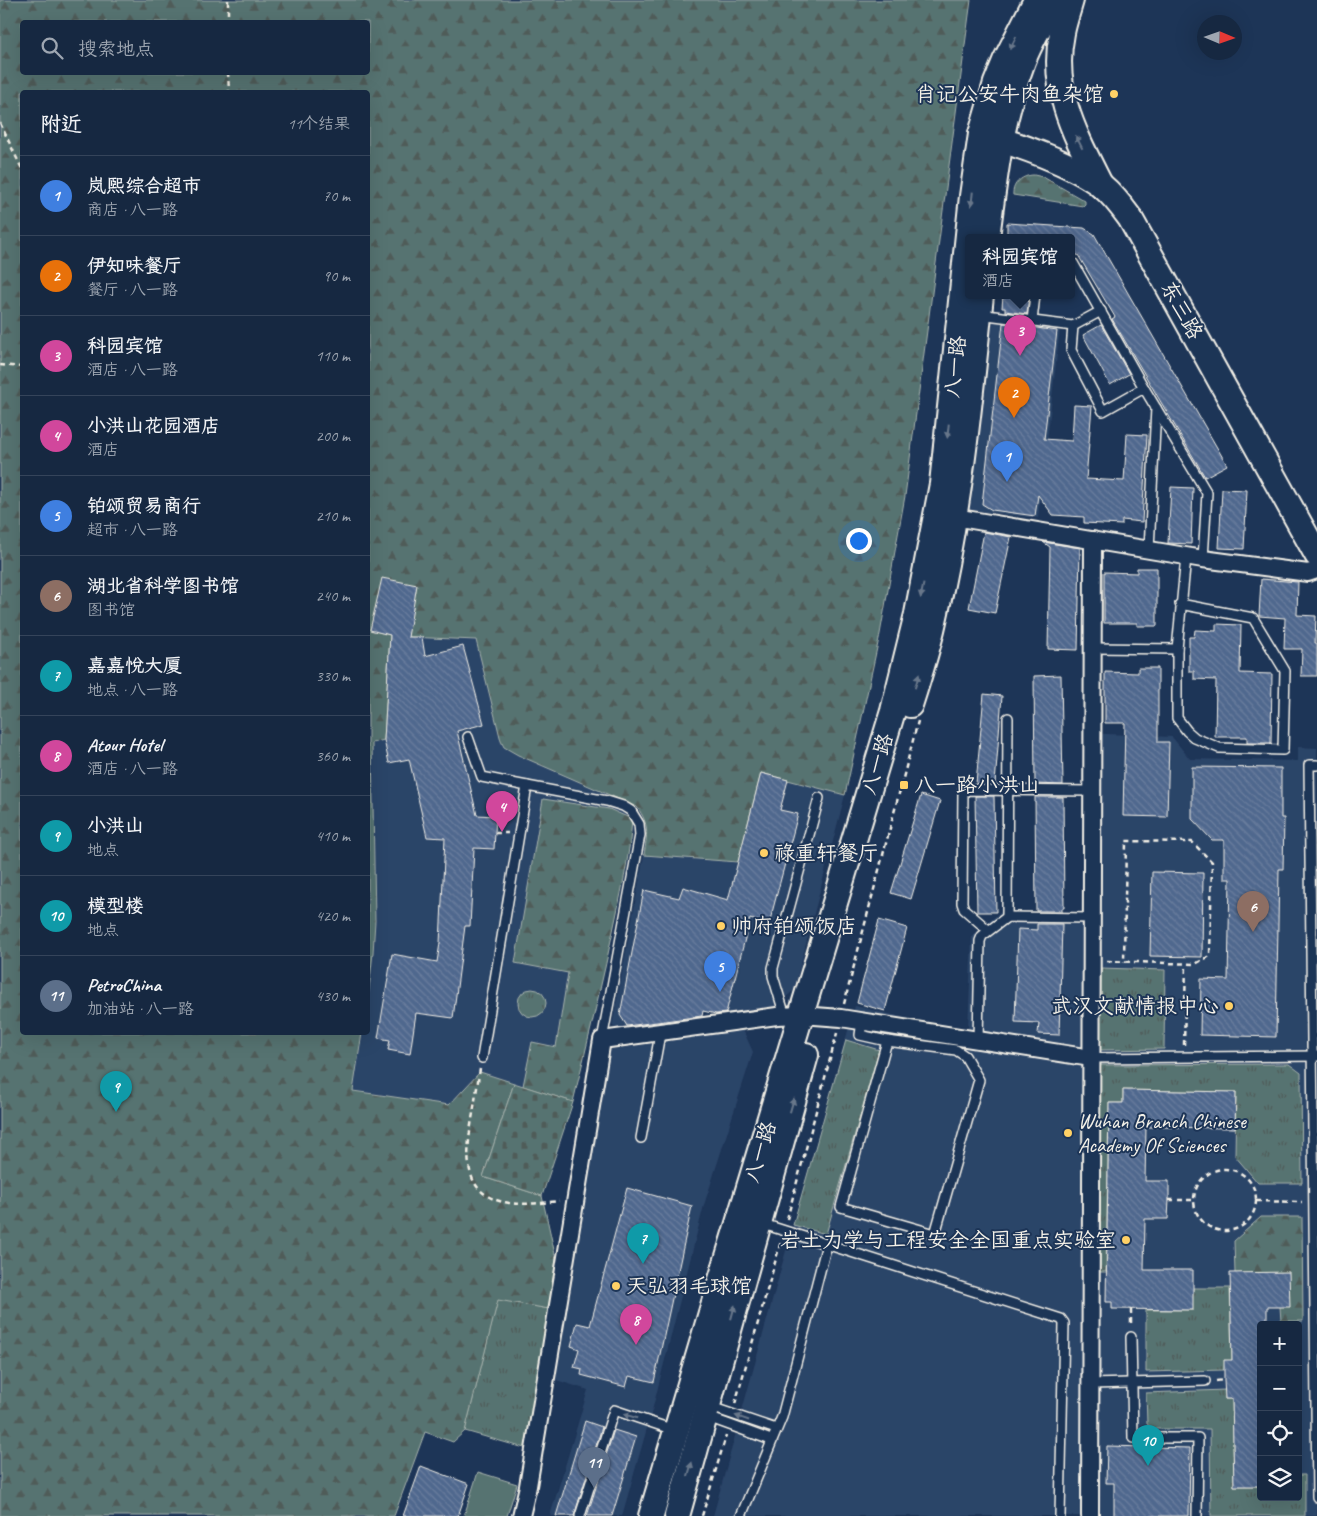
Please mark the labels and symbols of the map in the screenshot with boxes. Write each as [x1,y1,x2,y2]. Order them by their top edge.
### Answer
north arrow [1197,15,1242,60]
one-way arrow [1009,36,1017,50]
place label: 肖记公安牛肉鱼杂馆 [915,81,1104,107]
marker: 肖记公安牛肉鱼杂馆 [1108,88,1120,100]
one-way arrow [1075,135,1083,149]
one-way arrow [968,192,976,208]
street label: 东三路 [1155,276,1209,344]
pin: 3 [1004,315,1036,356]
street label: 八一路 [939,334,971,400]
pin: 2 [998,377,1030,418]
one-way arrow [944,423,952,439]
pin: 1 [991,441,1023,482]
your location [846,528,872,554]
one-way arrow [918,583,926,599]
one-way arrow [914,674,922,689]
street label: 八一路 [855,730,899,798]
place label: 八一路小洪山 [914,772,1040,798]
marker: 八一路小洪山 [898,779,910,791]
pin: 4 [486,791,518,832]
place label: 禄重轩餐厅 [774,840,879,866]
marker: 禄重轩餐厅 [758,847,770,859]
pin: 6 [1237,891,1269,932]
place label: 帅府铂颂饭店 [731,913,857,939]
marker: 帅府铂颂饭店 [715,920,727,932]
pin: 5 [704,951,736,992]
place label: 武汉文献情报中心 [1051,993,1219,1019]
marker: 武汉文献情报中心 [1223,1000,1235,1012]
pin: 9 [100,1071,132,1112]
one-way arrow [788,1098,796,1113]
place label: Wuhan Branch Chinese Academy Of Sciences [1078,1108,1247,1158]
street label: 八一路 [738,1118,782,1186]
marker: Wuhan Branch Chinese Academy Of Sciences [1062,1127,1074,1139]
pin: 7 [627,1223,659,1264]
place label: 岩土力学与工程安全全国重点实验室 [780,1227,1116,1253]
marker: 岩土力学与工程安全全国重点实验室 [1120,1234,1132,1246]
place label: 天弘羽毛球馆 [626,1273,752,1299]
marker: 天弘羽毛球馆 [610,1280,622,1292]
pin: 8 [620,1304,652,1345]
one-way arrow [730,1305,738,1320]
one-way arrow [623,1411,638,1419]
one-way arrow [734,1413,749,1421]
pin: 10 [1132,1425,1164,1466]
pin: 11 [578,1447,610,1488]
one-way arrow [687,1461,695,1476]

